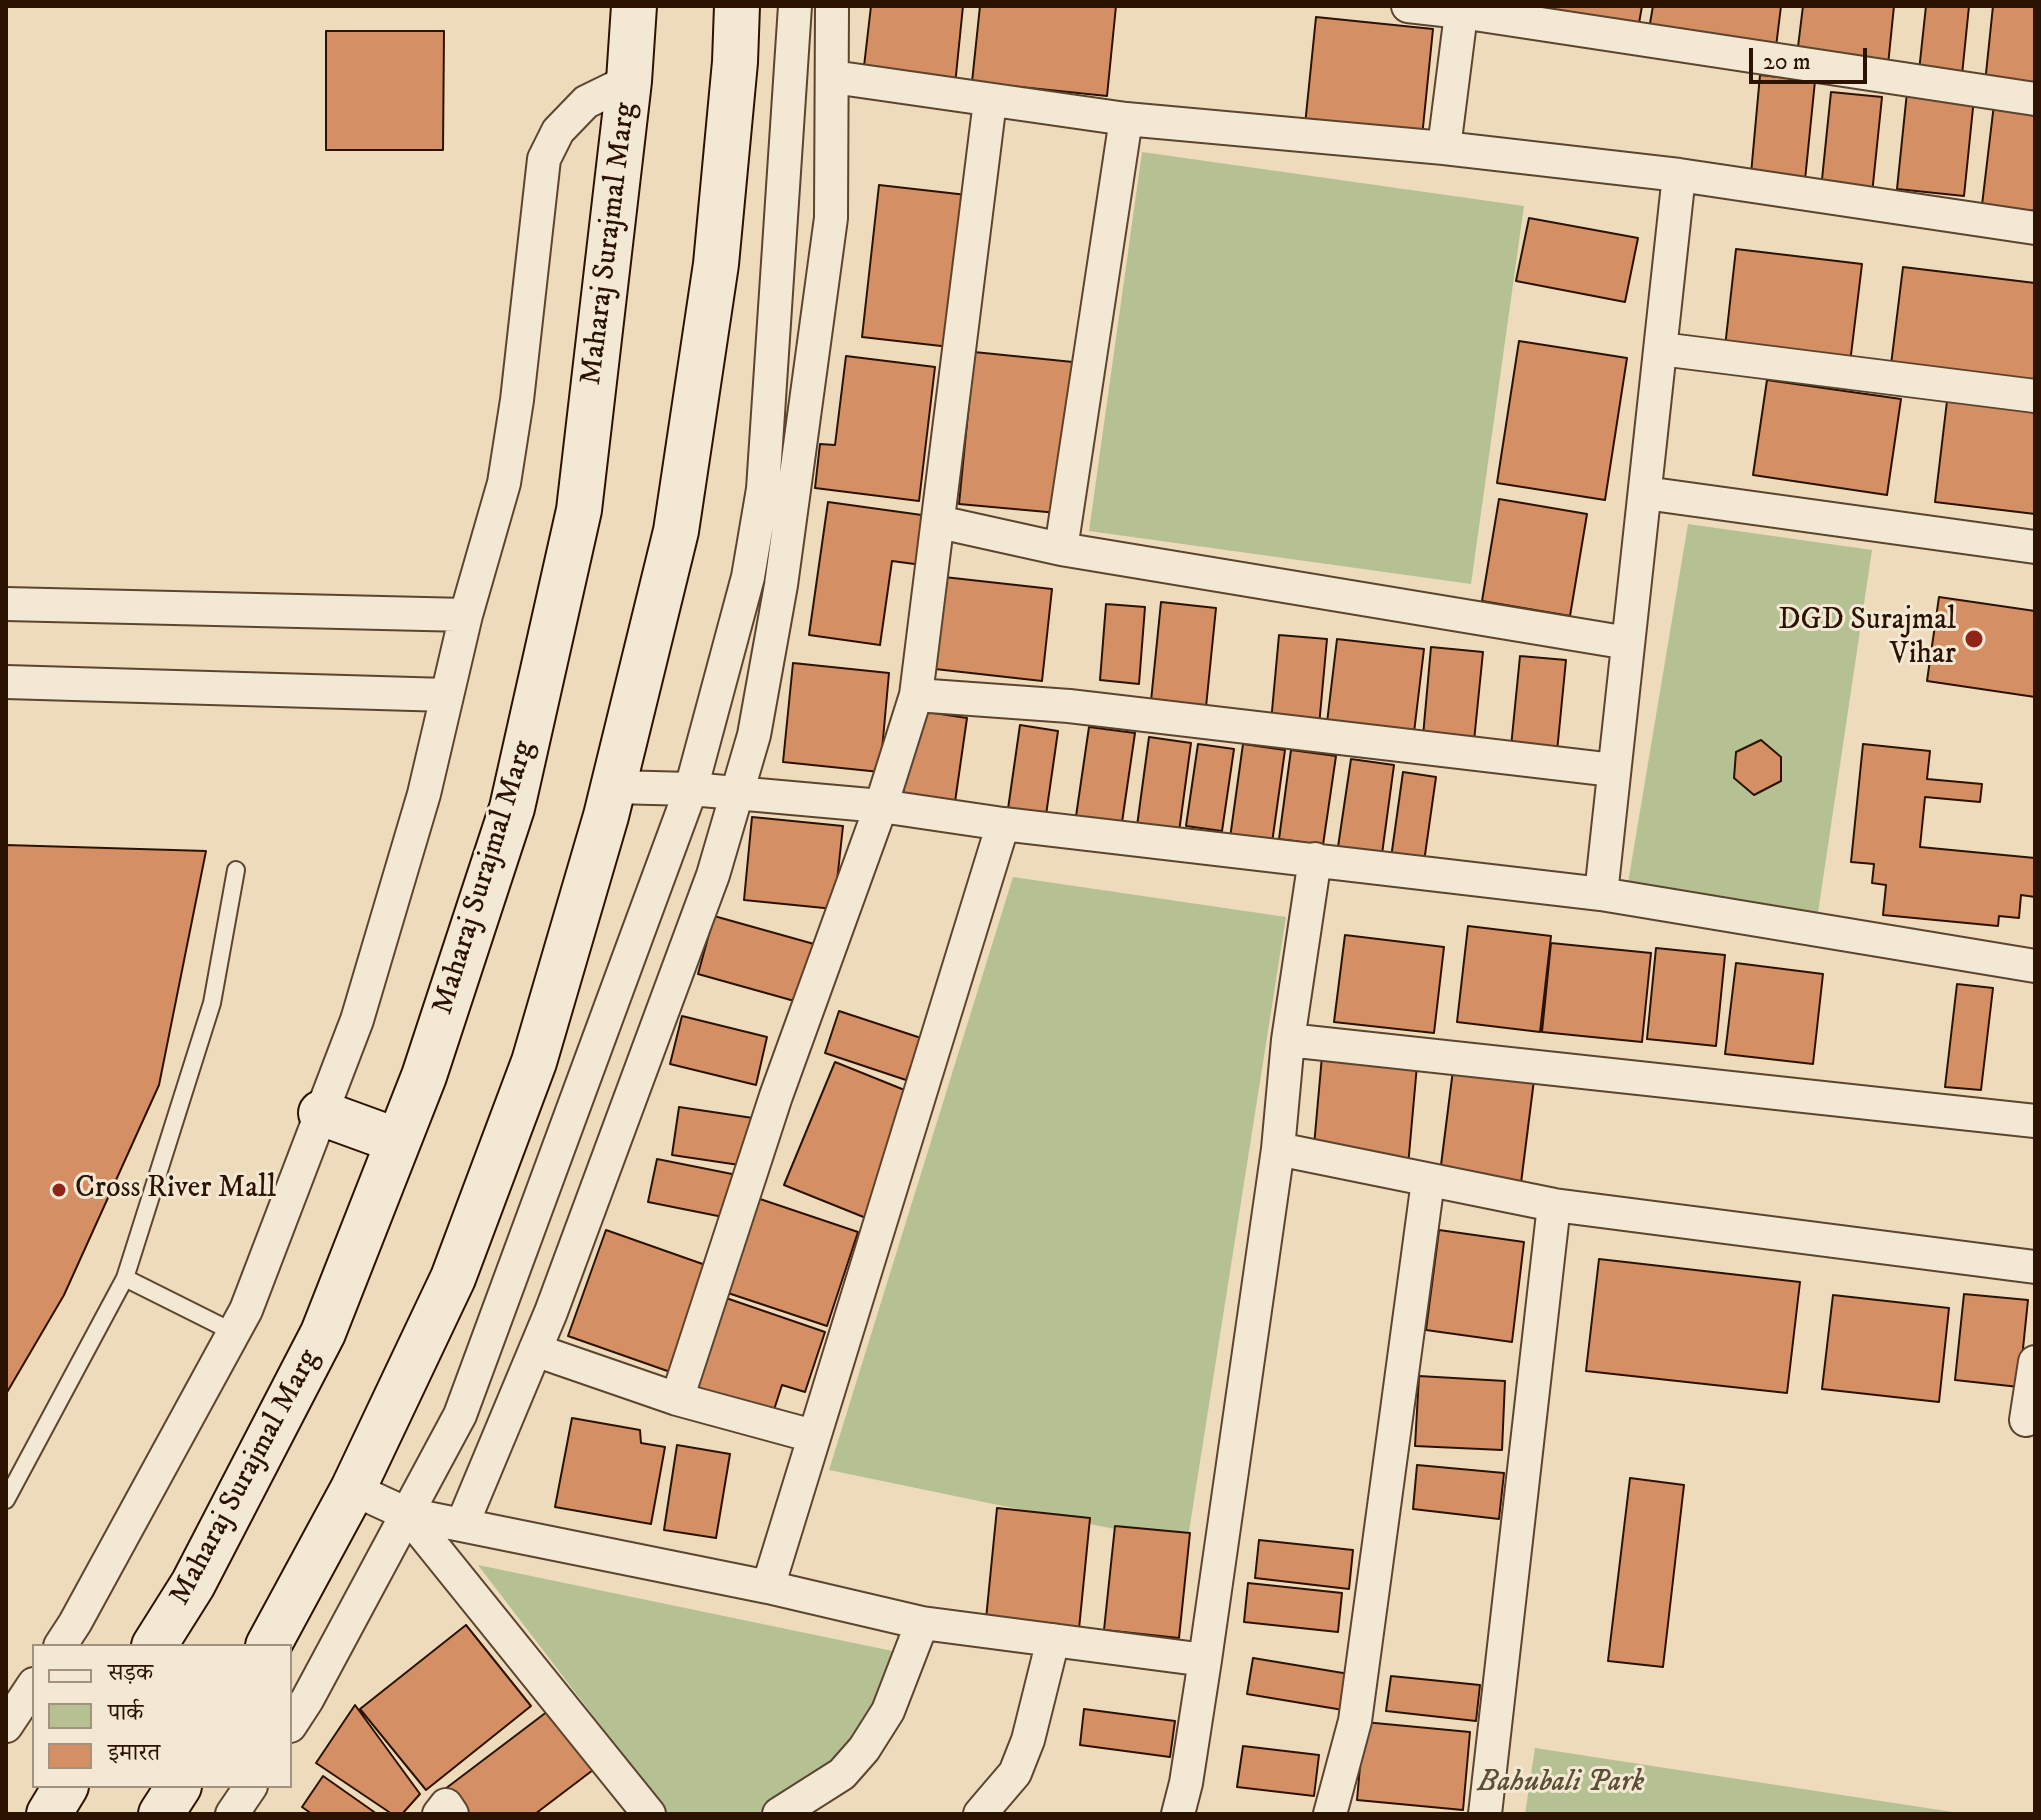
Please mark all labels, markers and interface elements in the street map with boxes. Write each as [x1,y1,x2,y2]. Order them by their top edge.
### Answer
scale bar [1753,32,1871,82]
text: 20 m [1763,47,1811,77]
street label: Maharaj Surajmal Marg [575,101,645,387]
place label: DGD Surajmal Vihar [1778,604,1956,674]
marker: DGD Surajmal Vihar [1963,628,1985,650]
street label: Maharaj Surajmal Marg [426,737,544,1019]
place label: Cross River Mall [75,1172,276,1208]
marker: Cross River Mall [50,1181,68,1199]
street label: Maharaj Surajmal Marg [163,1344,329,1612]
legend [32,1644,292,1788]
text: सड़क [108,1658,153,1688]
text: पार्क [108,1698,143,1728]
text: इमारत [108,1738,160,1768]
park label: Bahubali Park [1478,1766,1644,1802]

